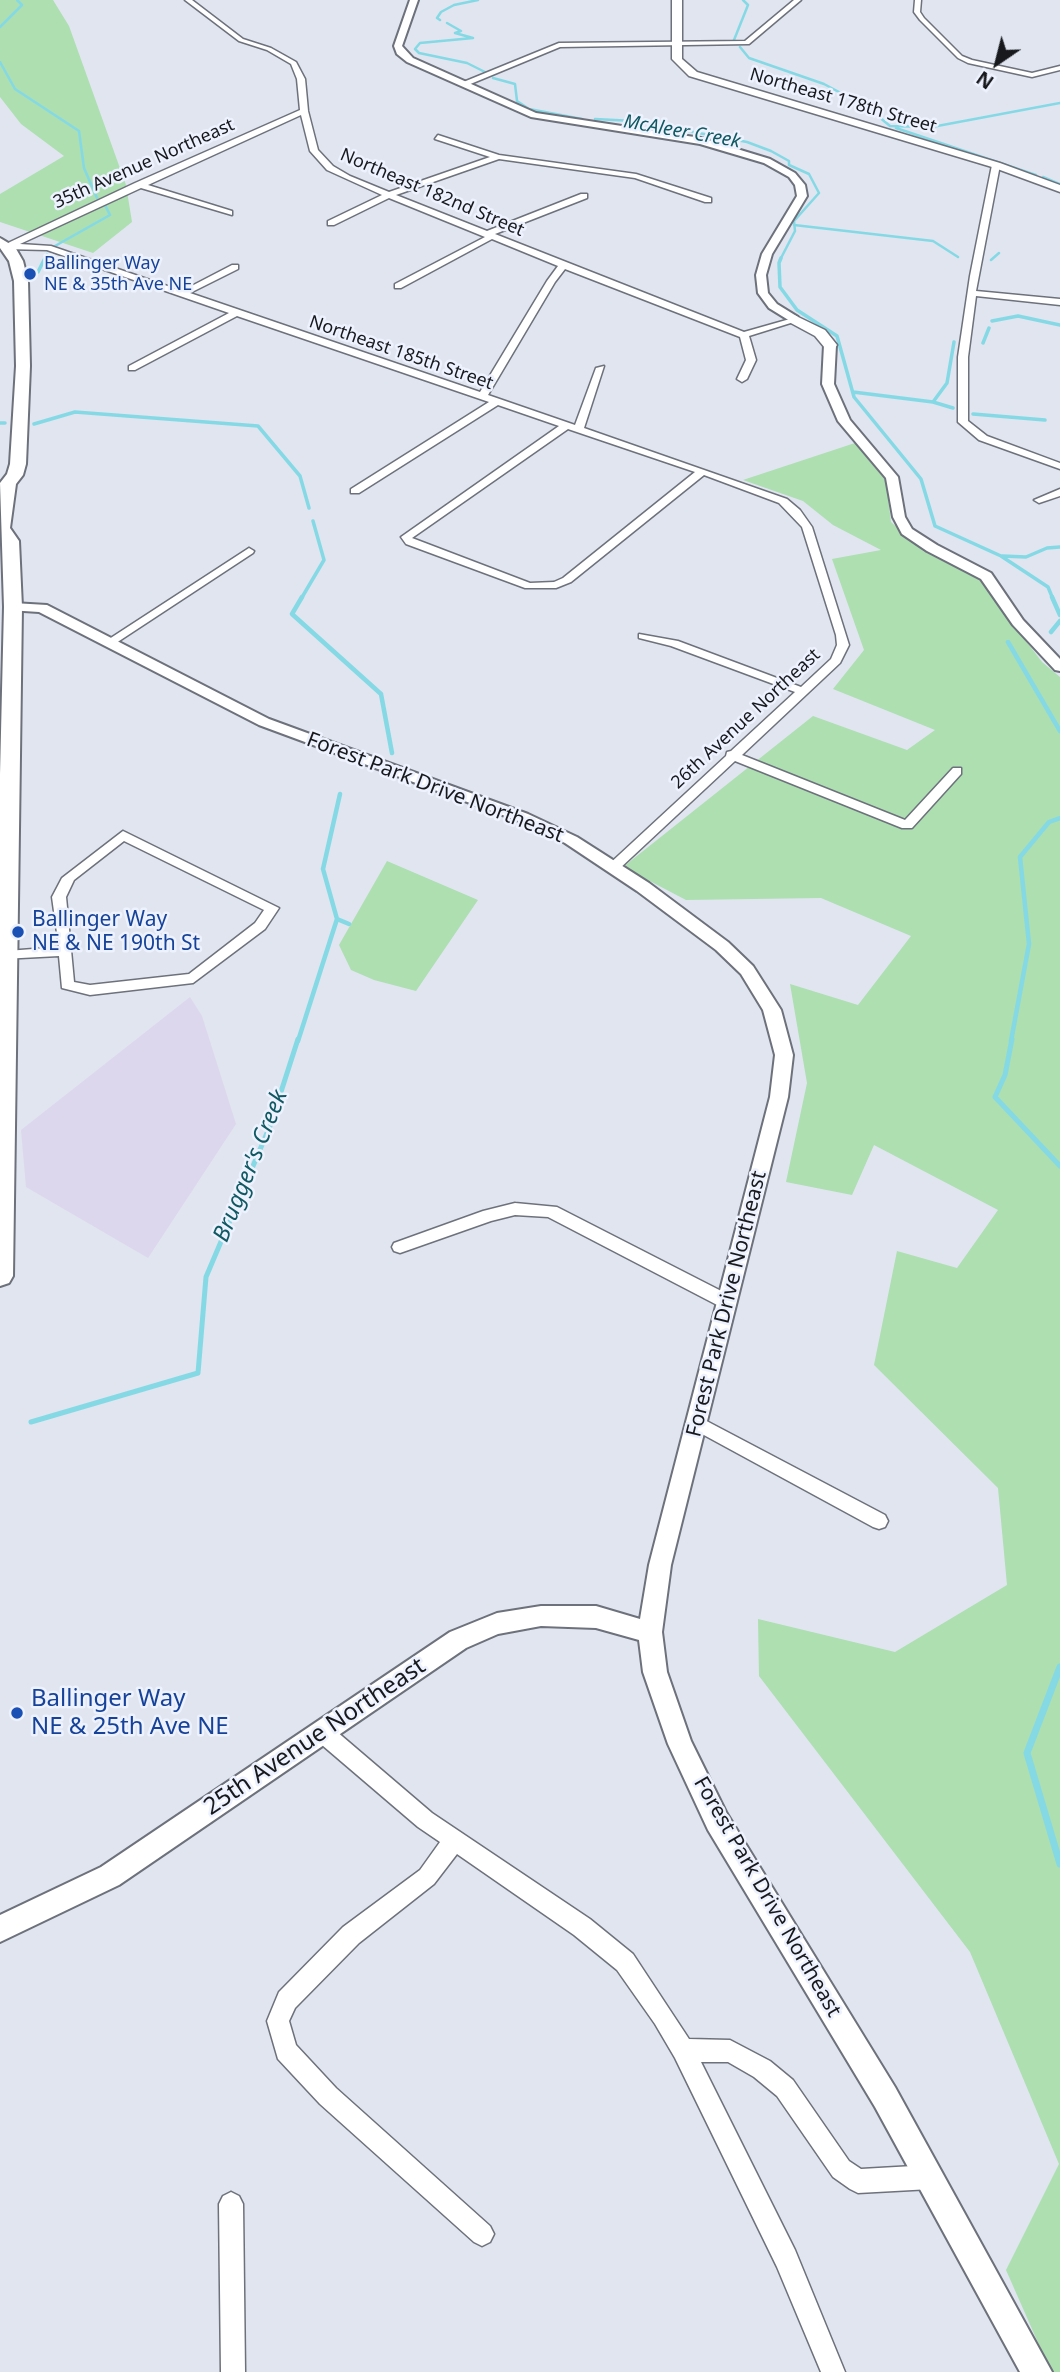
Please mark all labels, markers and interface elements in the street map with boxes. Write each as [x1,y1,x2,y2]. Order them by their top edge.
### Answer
north arrow [962,28,1032,98]
street label: Northeast 178th Street [747,64,939,138]
text: N [971,65,999,95]
water label: McAleer Creek [622,110,742,154]
street label: 35th Avenue Northeast [50,114,238,214]
street label: Northeast 182nd Street [337,144,527,242]
place label: Ballinger Way NE & 35th Ave NE [44,253,192,296]
marker: Ballinger Way NE & 35th Ave NE [22,266,38,282]
street label: Northeast 185th Street [306,311,496,395]
street label: 26th Avenue Northeast [667,644,825,794]
street label: Forest Park Drive Northeast [303,727,567,849]
place label: Ballinger Way NE & NE 190th St [32,907,200,957]
marker: Ballinger Way NE & NE 190th St [10,924,26,940]
water label: Brugger's Creek [208,1086,294,1246]
street label: Forest Park Drive Northeast [682,1168,772,1440]
street label: 25th Avenue Northeast [199,1652,431,1822]
place label: Ballinger Way NE & 25th Ave NE [31,1685,229,1741]
marker: Ballinger Way NE & 25th Ave NE [9,1705,25,1721]
street label: Forest Park Drive Northeast [688,1772,846,2022]

